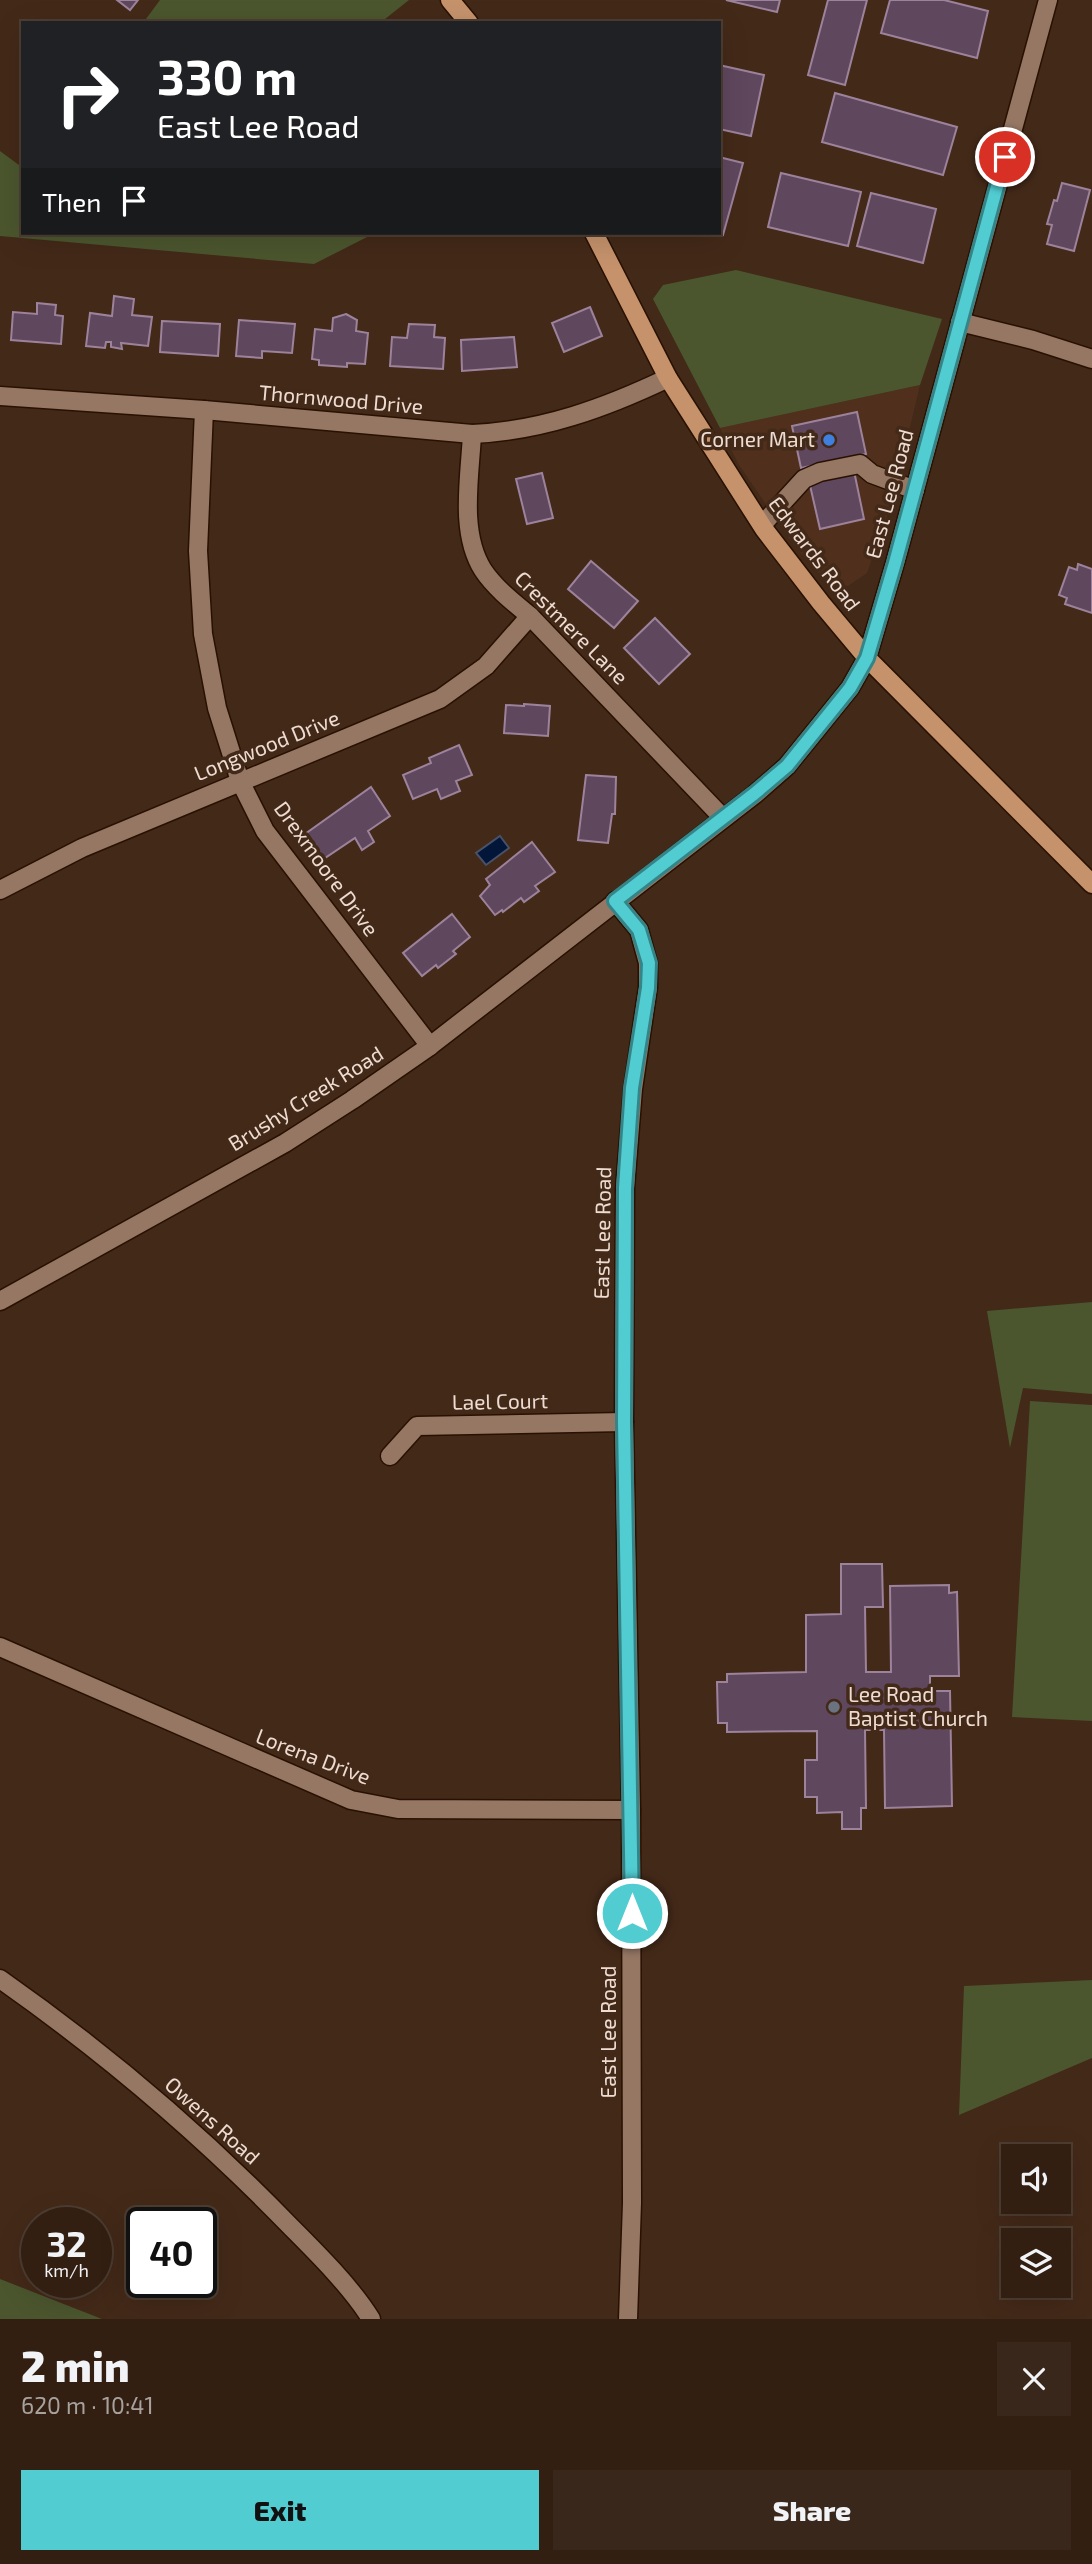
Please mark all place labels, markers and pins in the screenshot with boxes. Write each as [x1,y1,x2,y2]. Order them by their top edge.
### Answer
pin [975,127,1035,187]
place label: Corner Mart [700,426,815,451]
marker: Corner Mart [821,432,837,448]
place label: Lee Road Baptist Church [848,1681,988,1730]
marker: Lee Road Baptist Church [826,1699,842,1715]

